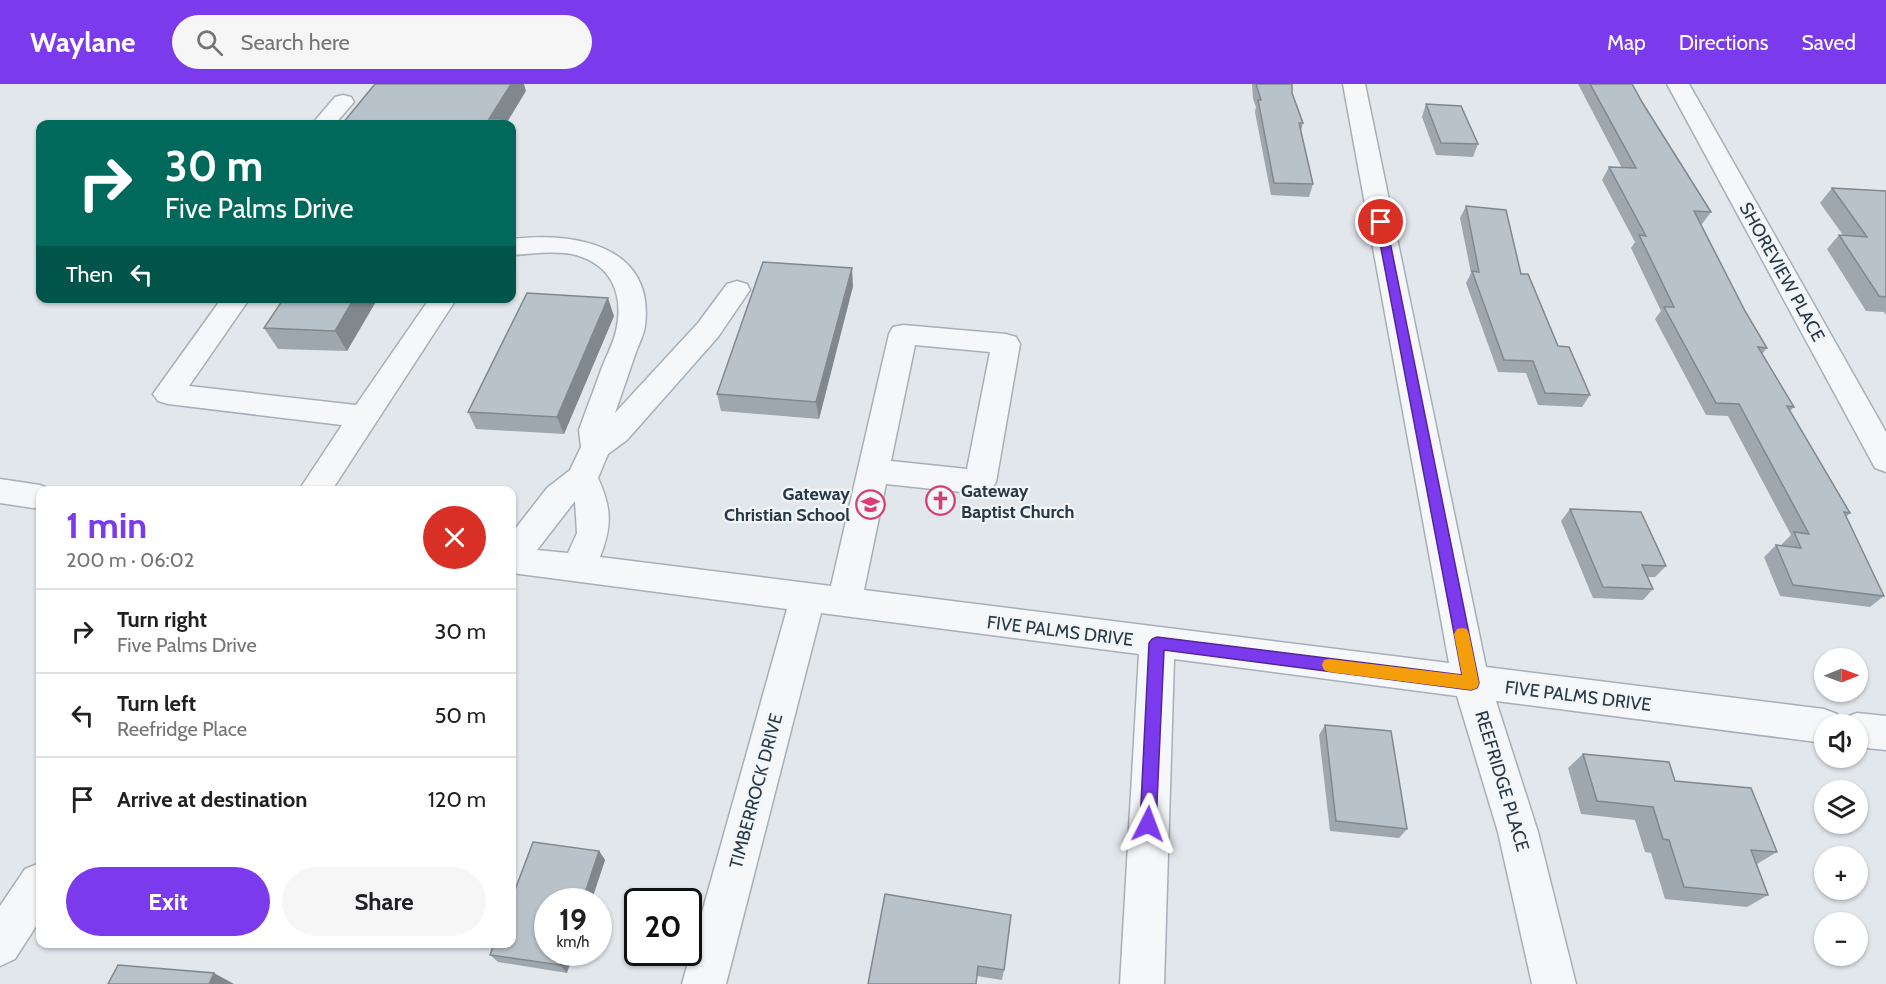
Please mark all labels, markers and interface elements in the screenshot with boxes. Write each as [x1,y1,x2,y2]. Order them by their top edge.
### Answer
search box [172,15,592,69]
text: Waylane [30,25,136,59]
icon: search [193,26,226,59]
text: Search here [241,29,350,56]
text: Map [1607,30,1646,55]
text: Directions [1679,30,1768,55]
text: Saved [1801,30,1856,55]
text: 30 m [165,140,263,192]
icon: right [66,144,144,222]
text: Five Palms Drive [165,192,354,225]
pin [1355,196,1406,247]
street label: SHOREVIEW PLACE [1735,199,1829,345]
icon: arrive [1364,205,1397,238]
icon: left [125,258,158,291]
text: Then [66,261,113,288]
place label: Gateway Baptist Church [961,480,1074,523]
place label: Gateway Christian School [724,483,850,526]
church icon: Gateway Baptist Church [924,485,956,517]
school or university icon: Gateway Christian School [855,488,887,520]
text: 1 min [66,503,147,547]
button: close [423,506,486,569]
text: 200 m · 06:02 [66,548,194,572]
text: Turn right [117,606,207,633]
street label: FIVE PALMS DRIVE [986,611,1134,651]
icon: right [66,615,99,648]
text: 30 m [434,618,486,645]
text: Five Palms Drive [117,633,257,657]
north arrow [1814,648,1868,702]
map controls [1814,648,1868,966]
street label: FIVE PALMS DRIVE [1504,676,1652,716]
text: Turn left [117,690,196,717]
icon: left [66,699,99,732]
text: 50 m [434,702,486,729]
street label: REEFRIDGE PLACE [1470,708,1534,854]
street label: TIMBERROCK DRIVE [725,711,787,871]
button: sound [1814,714,1868,768]
text: Reefridge Place [117,717,247,741]
button: layers [1814,780,1868,834]
icon: arrive [66,783,99,816]
text: Arrive at destination [117,786,307,813]
text: 120 m [428,786,486,813]
position arrow [1116,792,1180,856]
button: + [1814,846,1868,900]
button: Exit [66,867,270,936]
button: Share [282,867,486,936]
speed limit sign: 20 [624,888,702,966]
text: 19 [559,901,587,938]
button: − [1814,912,1868,966]
text: km/h [557,933,589,951]

